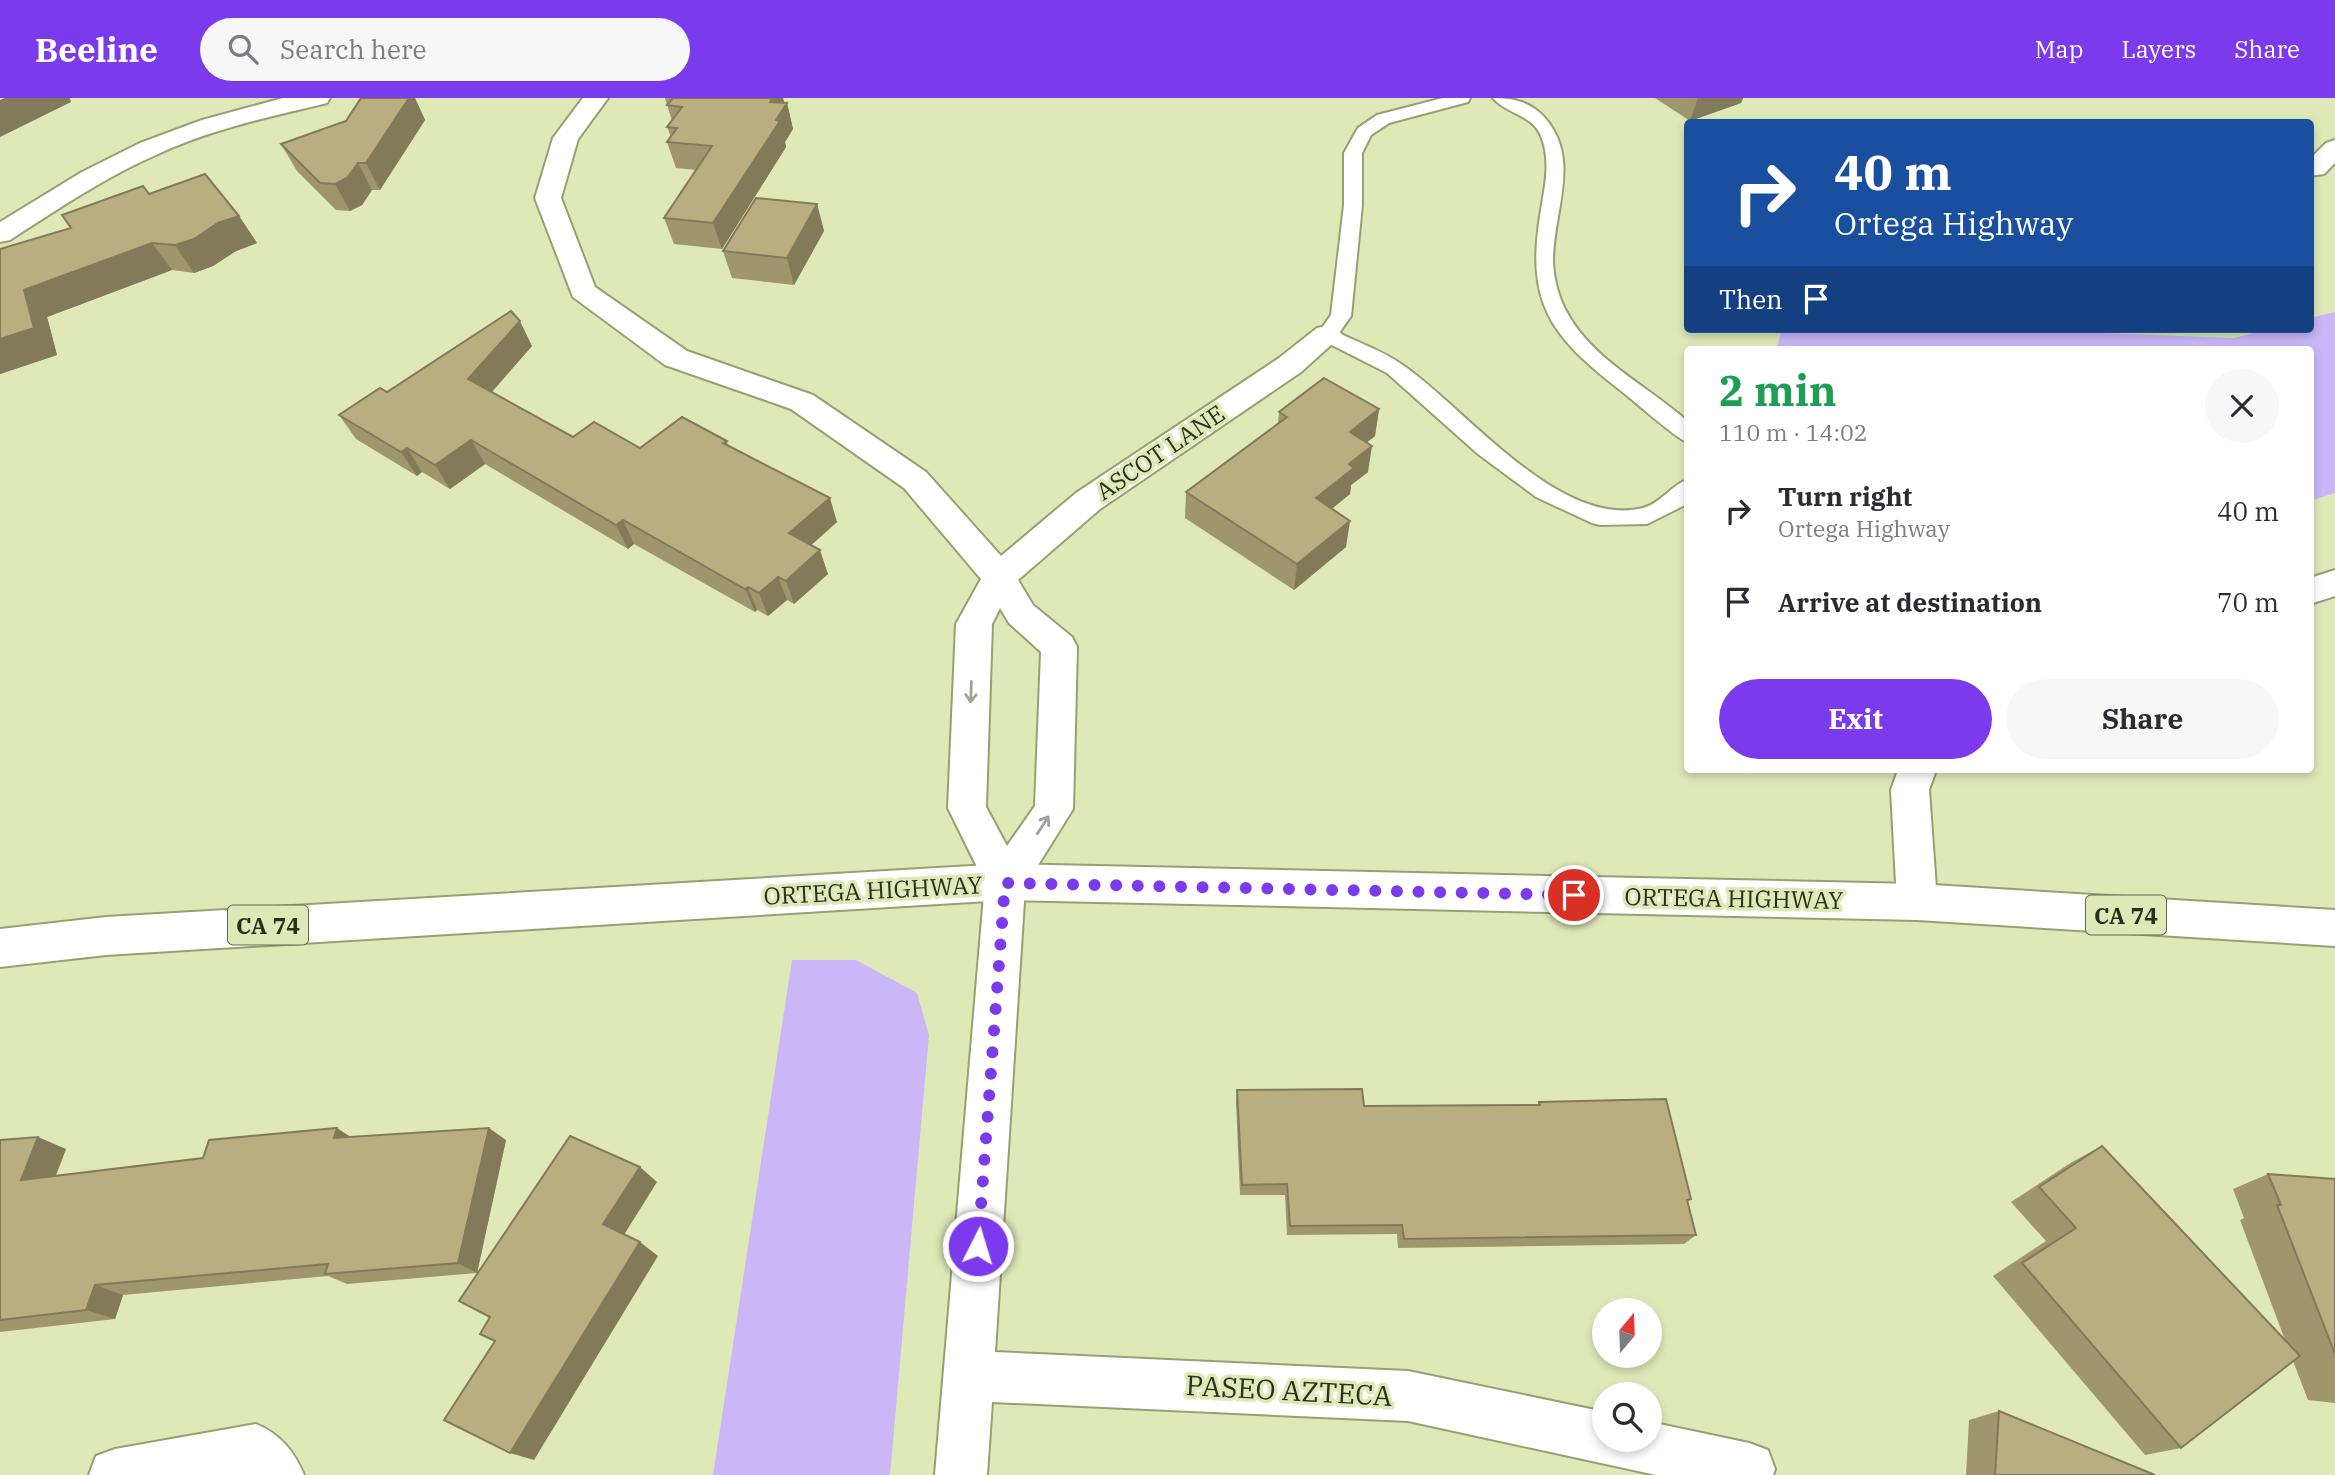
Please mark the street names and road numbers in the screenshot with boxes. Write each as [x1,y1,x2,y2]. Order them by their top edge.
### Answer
street label: ASCOT LANE [1089,397,1231,507]
street label: ORTEGA HIGHWAY [763,868,983,912]
street label: ORTEGA HIGHWAY [1624,880,1844,916]
road number: CA 74 [2086,895,2166,934]
road number: CA 74 [228,905,308,944]
street label: PASEO AZTECA [1185,1366,1393,1414]

